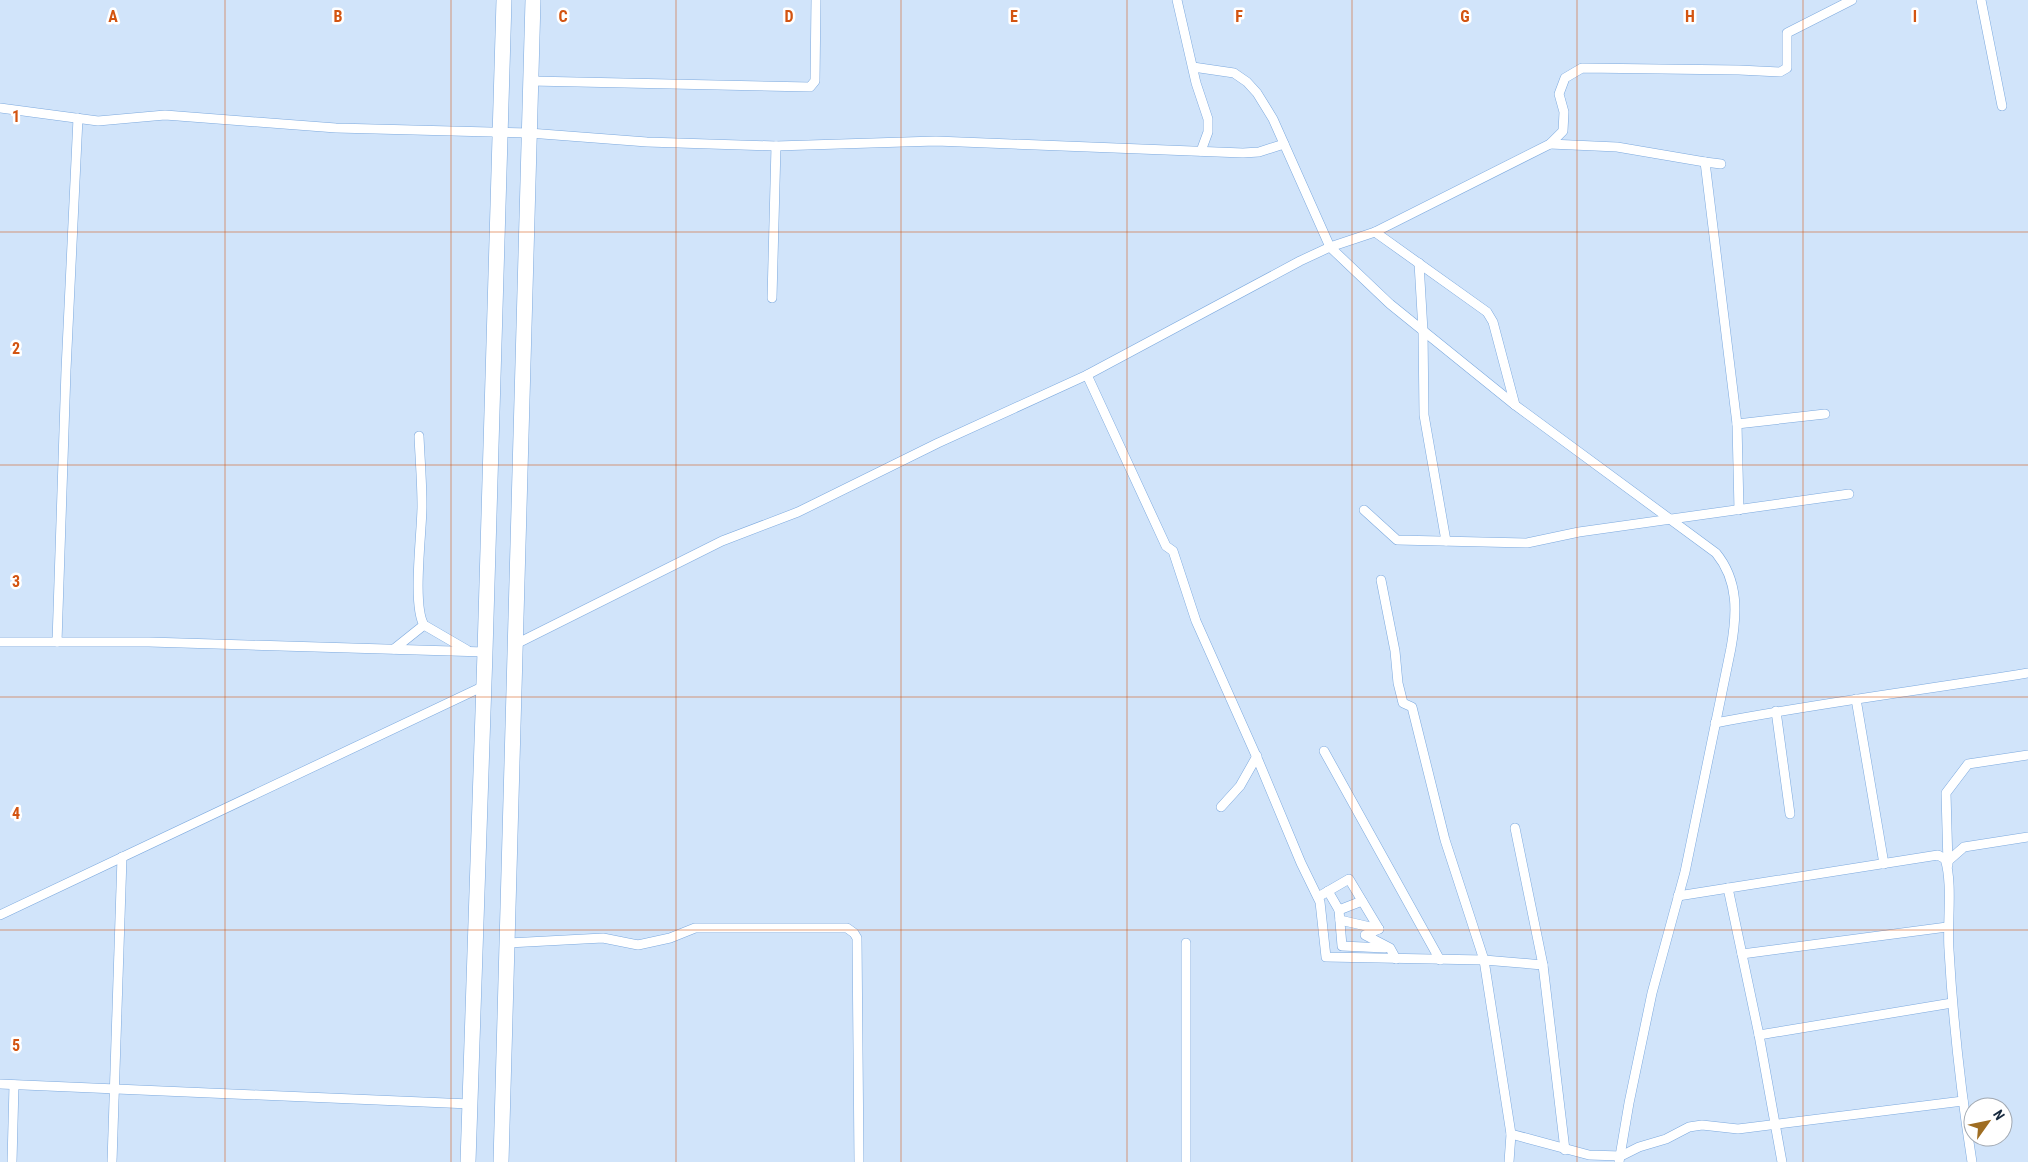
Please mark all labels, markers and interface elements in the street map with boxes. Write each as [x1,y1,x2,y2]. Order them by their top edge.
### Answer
text: A [108,7,118,26]
text: B [334,7,343,26]
text: C [558,7,568,26]
text: D [784,7,794,26]
text: E [1010,7,1018,26]
text: F [1235,7,1243,26]
text: G [1460,7,1470,26]
text: H [1685,7,1695,26]
text: I [1913,7,1917,26]
text: 1 [12,107,20,126]
text: 2 [12,339,20,358]
text: 3 [12,572,20,591]
text: 4 [12,804,20,823]
text: 5 [12,1036,20,1055]
north arrow [1963,1097,2013,1147]
text: N [1990,1107,2008,1123]

